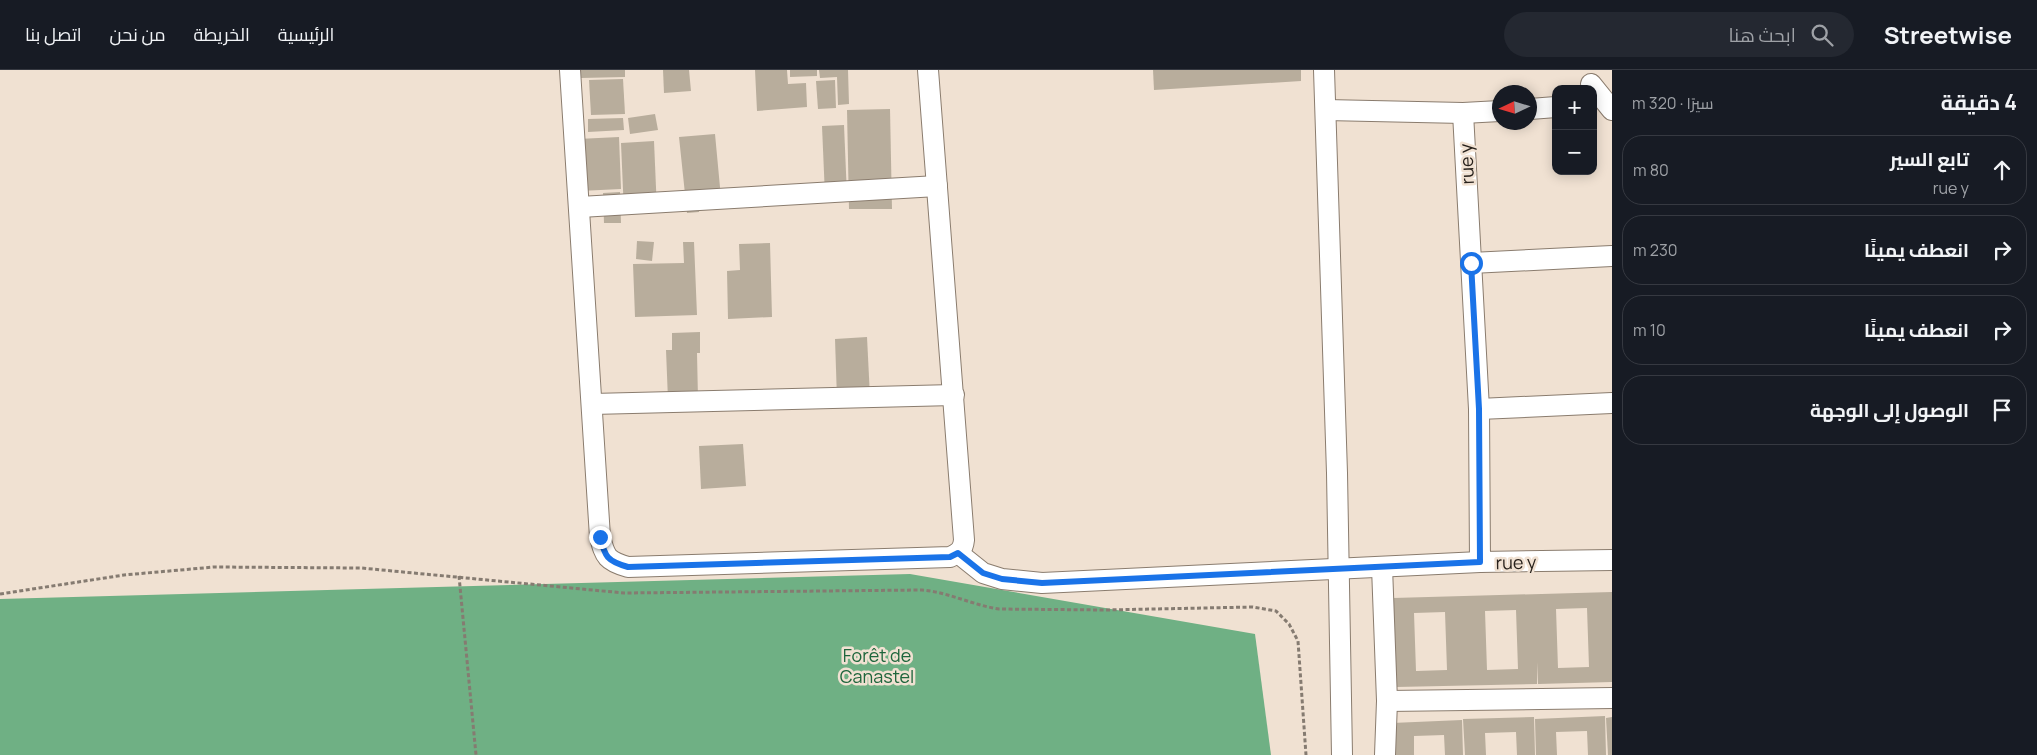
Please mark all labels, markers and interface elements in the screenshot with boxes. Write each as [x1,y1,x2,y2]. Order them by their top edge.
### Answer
search box [1504,12,1854,57]
text: Streetwise [1884,18,2012,51]
icon: search [1808,21,1836,49]
text: اتصل بنا [25,22,82,46]
text: من نحن [110,22,166,46]
text: الخريطة [194,22,250,46]
text: الرئيسية [278,22,334,46]
text: ابحث هنا [1728,22,1796,48]
north arrow [1492,85,1537,130]
map controls [1552,85,1597,175]
button: + [1552,85,1597,130]
text: 4 دقيقة [1941,88,2017,116]
text: سيرًا · 320 m [1632,92,1714,114]
button: − [1552,130,1597,175]
street label: rue y [1453,143,1479,185]
text: تابع السير [1890,146,1969,172]
icon: ahead [1988,156,2016,184]
text: 80 m [1633,159,1669,181]
text: rue y [1933,177,1969,199]
icon: right [1988,236,2016,264]
text: انعطف يمينًا [1864,237,1969,263]
text: 230 m [1633,239,1678,261]
route start [1460,252,1483,275]
icon: right [1988,316,2016,344]
text: انعطف يمينًا [1864,317,1969,343]
text: 10 m [1633,319,1666,341]
icon: arrive [1988,396,2016,424]
text: الوصول إلى الوجهة [1810,397,1969,423]
route end [589,526,612,549]
street label: rue y [1495,550,1537,574]
park label: Forêt de Canastel [840,643,914,688]

